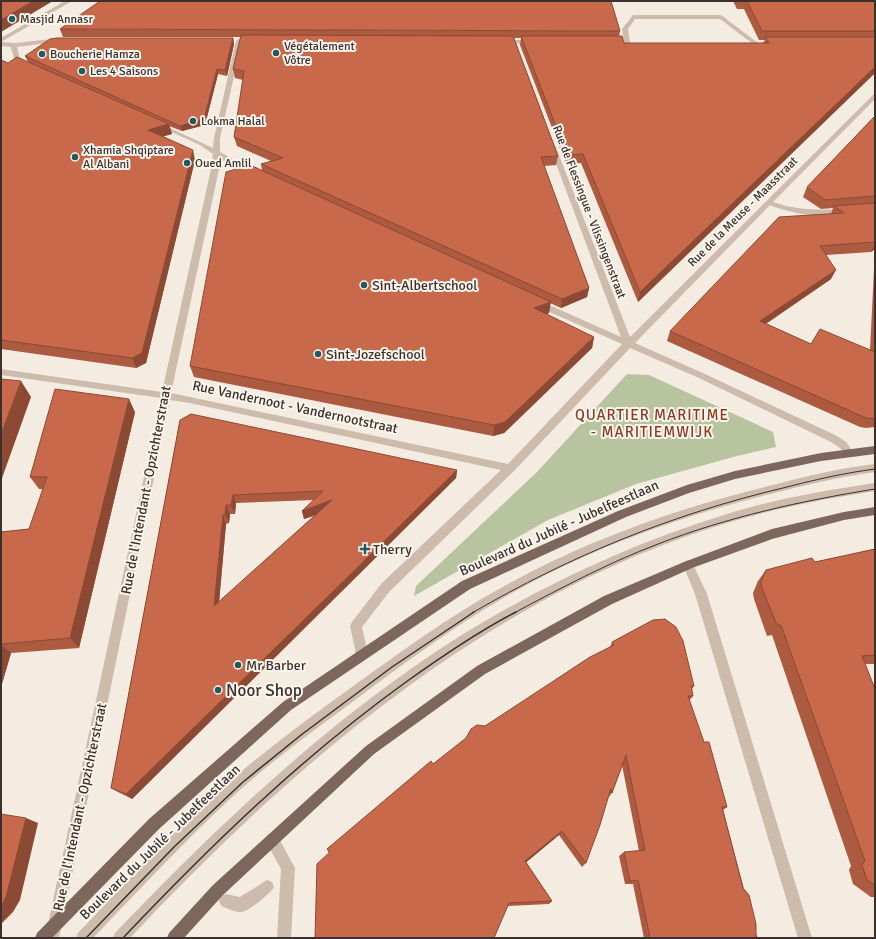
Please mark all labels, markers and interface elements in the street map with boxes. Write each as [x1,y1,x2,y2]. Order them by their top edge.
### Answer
place label: Masjid Annasr [20,12,93,27]
marker: Masjid Annasr [7,14,17,24]
place label: Végétalement Vôtre [284,39,355,68]
place label: Boucherie Hamza [50,47,140,62]
marker: Végétalement Vôtre [271,48,281,58]
marker: Boucherie Hamza [37,49,47,59]
place label: Les 4 Saisons [90,64,158,79]
marker: Les 4 Saisons [77,66,87,76]
place label: Lokma Halal [201,114,265,129]
marker: Lokma Halal [188,116,198,126]
street label: Rue de Flessingue - Vlissingenstraat [549,123,629,301]
place label: Xhamia Shqiptare Al Albani [83,143,174,172]
marker: Xhamia Shqiptare Al Albani [70,152,80,162]
street label: Rue de la Meuse - Maasstraat [685,154,801,270]
place label: Oued Amlil [195,156,252,171]
marker: Oued Amlil [182,158,192,168]
place label: Sint-Albertschool [372,277,477,294]
marker: Sint-Albertschool [359,280,369,290]
place label: Sint-Jozefschool [326,346,425,363]
marker: Sint-Jozefschool [313,349,323,359]
street label: Rue Vandernoot - Vandernootstraat [191,377,399,437]
street label: Rue de l'Intendant - Opzichterstraat [117,384,175,596]
district label: QUARTIER MARITIME - MARITIEMWIJK [575,406,729,441]
street label: Boulevard du Jubilé - Jubelfeestlaan [457,476,661,580]
place label: Therry [373,541,412,558]
marker: Therry [360,544,370,554]
place label: Mr Barber [246,657,307,674]
marker: Mr Barber [233,660,243,670]
place label: Noor Shop [226,680,302,701]
marker: Noor Shop [213,685,223,695]
street label: Rue de l'Intendant - Opzichterstraat [50,701,110,912]
street label: Boulevard du Jubilé - Jubelfeestlaan [76,761,244,923]

